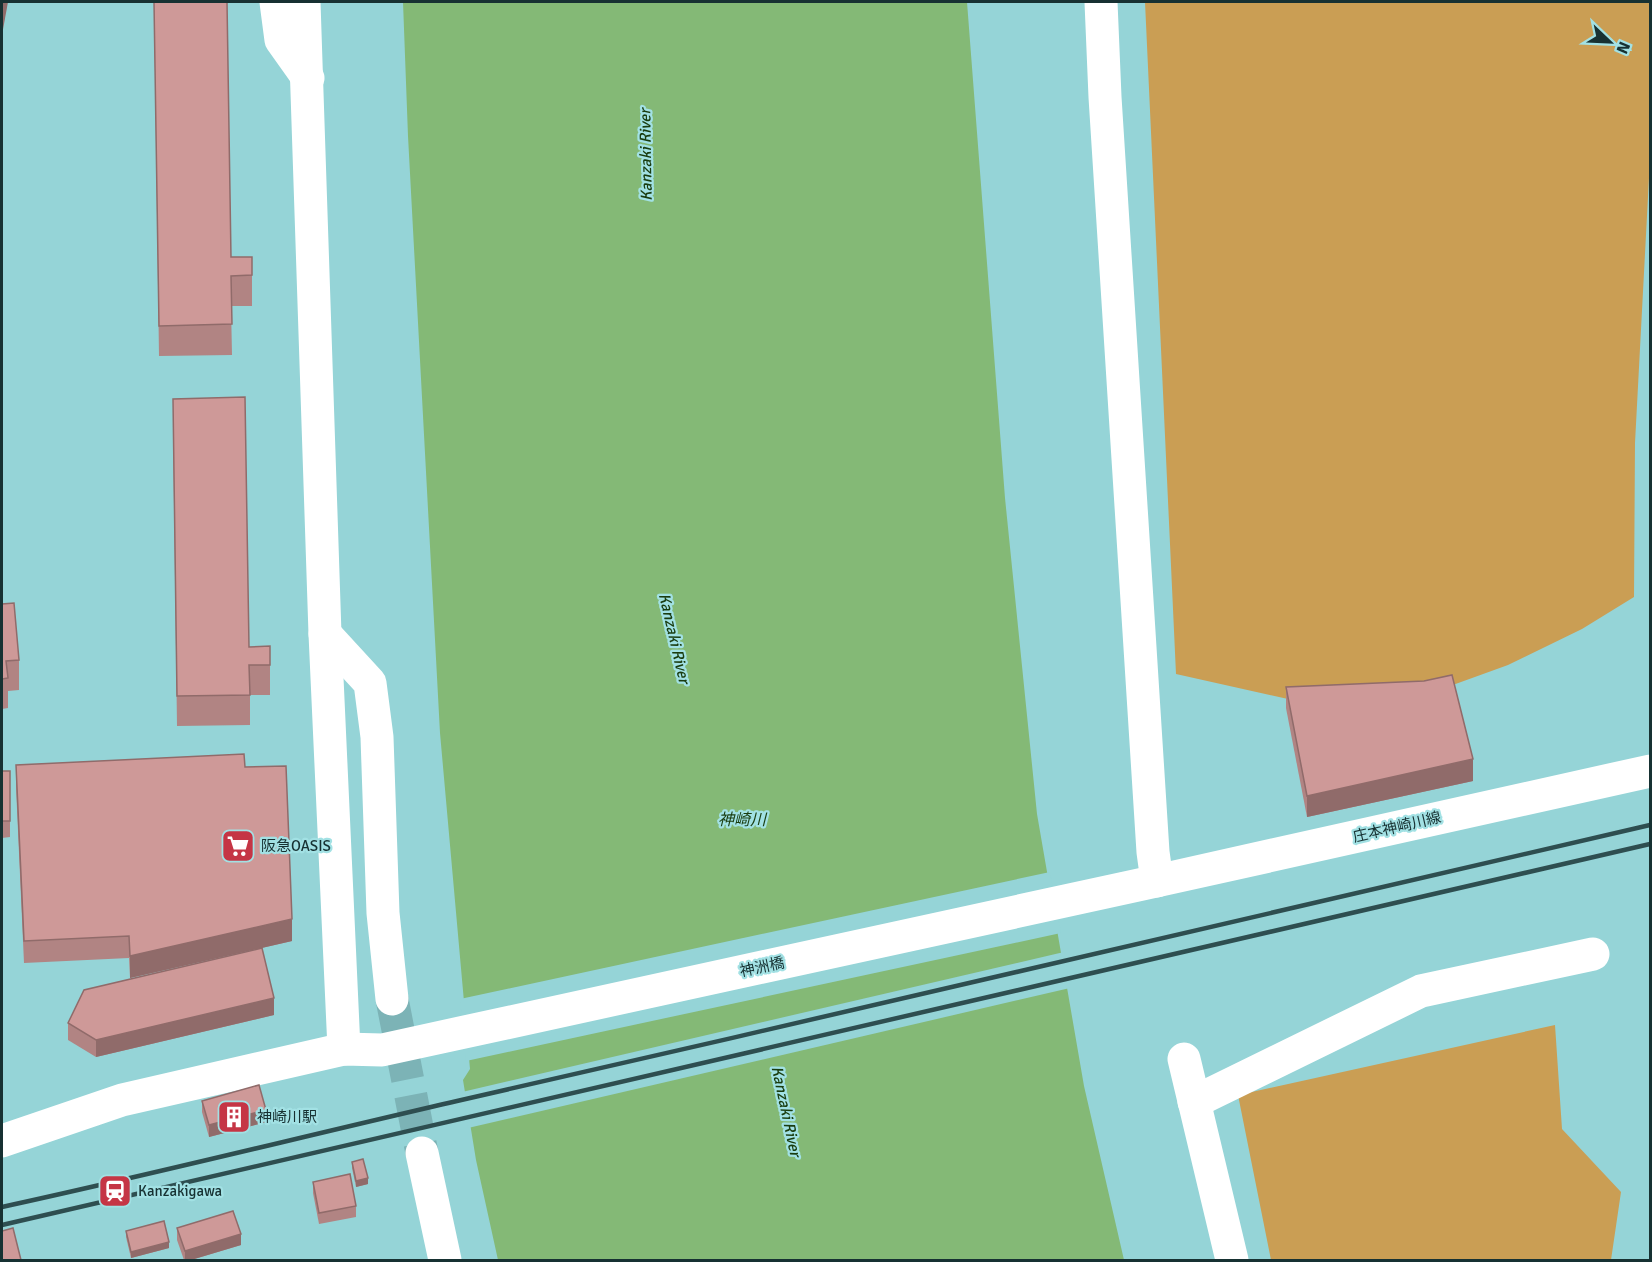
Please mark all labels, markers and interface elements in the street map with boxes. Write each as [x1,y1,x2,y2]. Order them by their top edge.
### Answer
north arrow [1580,12,1640,72]
text: N [1612,38,1634,57]
water label: Kanzaki River [635,107,657,201]
water label: Kanzaki River [654,591,695,687]
street label: 庄本神崎川線 [1351,808,1443,846]
water label: 神崎川 [718,810,768,830]
supermarket icon: 阪急OASIS [220,828,256,864]
place label: 阪急OASIS [261,837,331,855]
street label: 神洲橋 [738,954,786,980]
water label: Kanzaki River [767,1064,806,1160]
building icon: 神崎川駅 [216,1099,252,1135]
place label: 神崎川駅 [257,1108,317,1126]
station icon: Kanzakigawa [97,1173,133,1209]
place label: Kanzakigawa [138,1182,222,1200]

